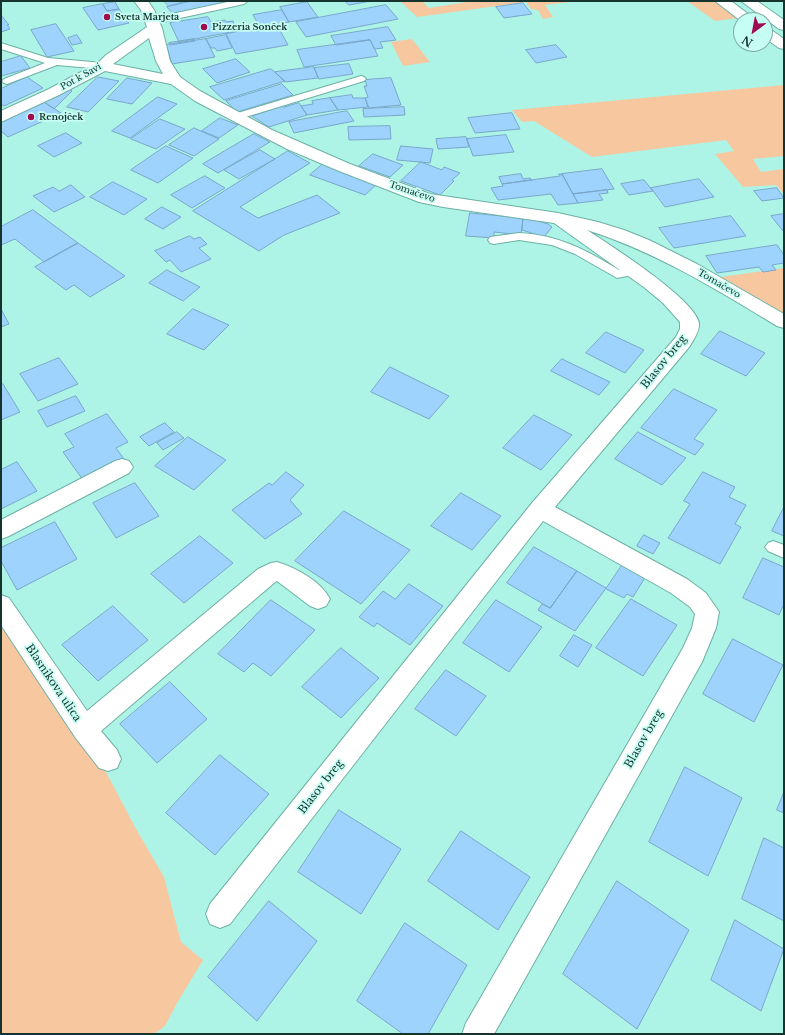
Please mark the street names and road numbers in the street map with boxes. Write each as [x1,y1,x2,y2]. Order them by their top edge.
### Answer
street label: Pot k Savi [59,61,103,93]
street label: Tomačevo [388,179,436,205]
street label: Tomačevo [696,267,742,301]
street label: Blasov breg [638,333,690,391]
street label: Blasnikova ulica [22,642,84,724]
street label: Blasov breg [622,707,666,771]
street label: Blasov breg [296,757,346,817]

